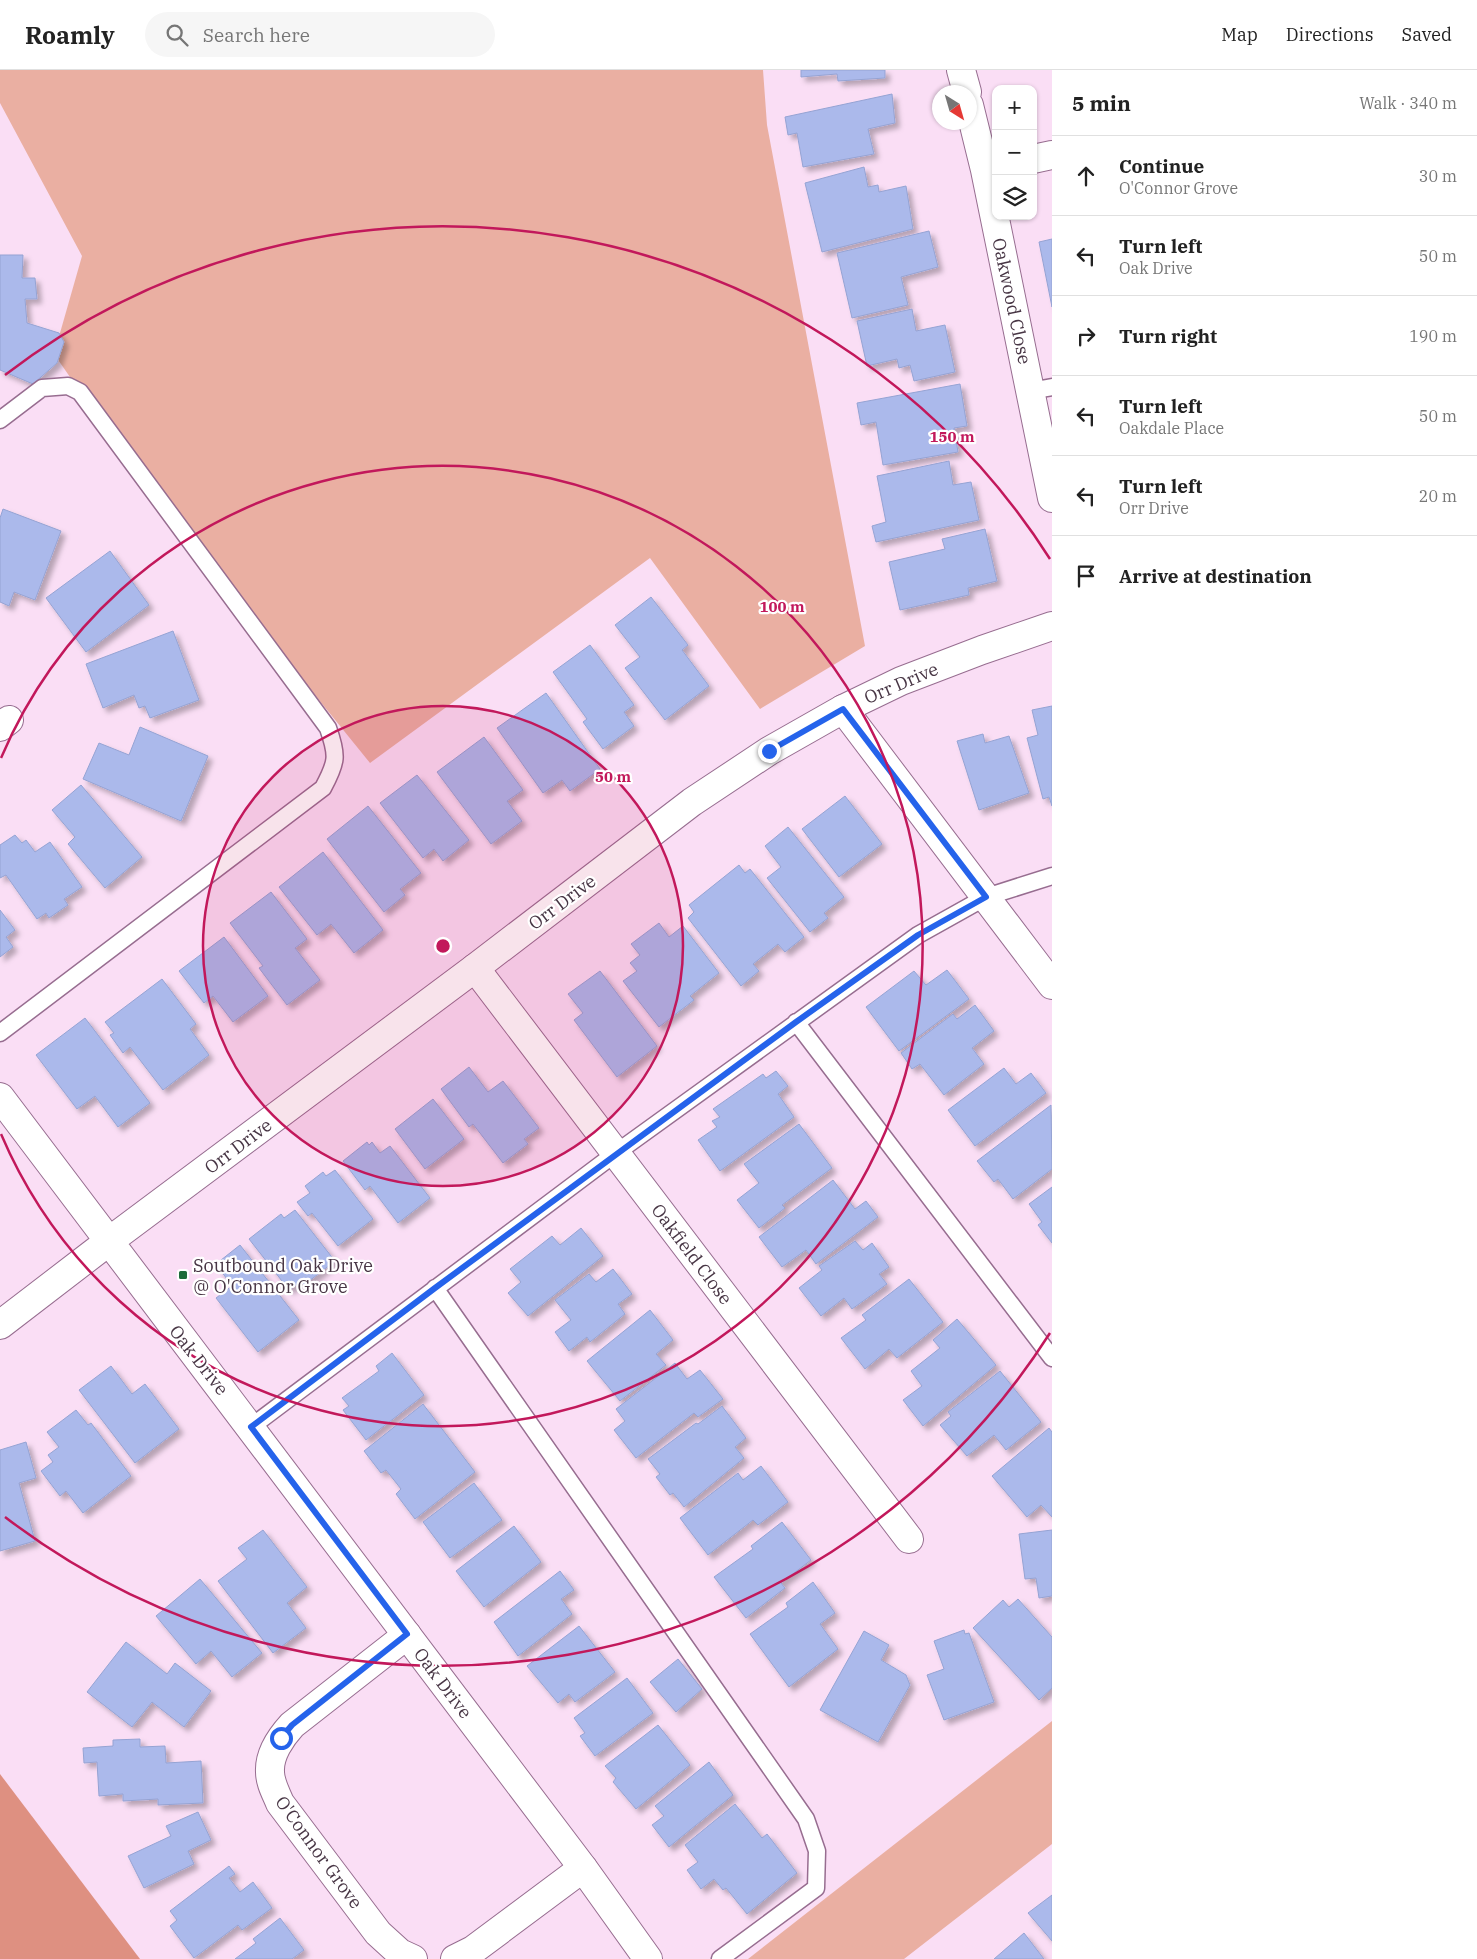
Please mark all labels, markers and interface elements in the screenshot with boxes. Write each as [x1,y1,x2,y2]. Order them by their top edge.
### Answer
search box [145,12,495,57]
text: Roamly [25,19,115,51]
icon: search [163,21,191,49]
text: Search here [203,23,310,47]
text: Map [1221,23,1258,46]
text: Directions [1286,23,1374,46]
text: Saved [1402,23,1452,46]
north arrow [932,85,977,130]
map controls [992,85,1037,220]
button: + [992,85,1037,130]
text: 5 min [1072,89,1131,117]
text: Walk · 340 m [1359,93,1457,113]
button: − [992,130,1037,175]
text: Continue [1119,154,1204,178]
icon: ahead [1072,162,1100,190]
text: 30 m [1419,166,1457,186]
button: layers [992,175,1037,220]
text: O'Connor Grove [1119,178,1238,198]
text: Turn left [1119,234,1202,258]
street label: Oakwood Close [987,236,1037,366]
icon: left [1072,242,1100,270]
text: 50 m [1419,246,1457,266]
text: Oak Drive [1119,258,1193,278]
icon: right [1072,322,1100,350]
text: Turn right [1119,324,1217,348]
text: 190 m [1409,326,1457,346]
text: Turn left [1119,394,1202,418]
icon: left [1072,402,1100,430]
text: 50 m [1419,406,1457,426]
text: Oakdale Place [1119,418,1224,438]
text: 150 m [929,427,975,446]
text: Turn left [1119,474,1202,498]
icon: left [1072,482,1100,510]
text: 20 m [1419,486,1457,506]
text: Orr Drive [1119,498,1189,518]
icon: arrive [1072,562,1100,590]
text: Arrive at destination [1119,564,1312,588]
text: 100 m [759,597,805,616]
street label: Orr Drive [860,657,942,709]
route end [758,740,781,763]
text: 50 m [595,767,631,786]
street label: Orr Drive [524,869,600,935]
centre of rings [434,937,452,955]
street label: Orr Drive [200,1113,276,1179]
street label: Oakfield Close [647,1199,737,1309]
place label: Soutbound Oak Drive @ O'Connor Grove [193,1254,373,1298]
marker: Soutbound Oak Drive @ O'Connor Grove [177,1269,189,1281]
street label: Oak Drive [164,1320,234,1400]
street label: Oak Drive [409,1643,477,1723]
route start [270,1727,293,1750]
street label: O'Connor Grove [270,1791,368,1913]

